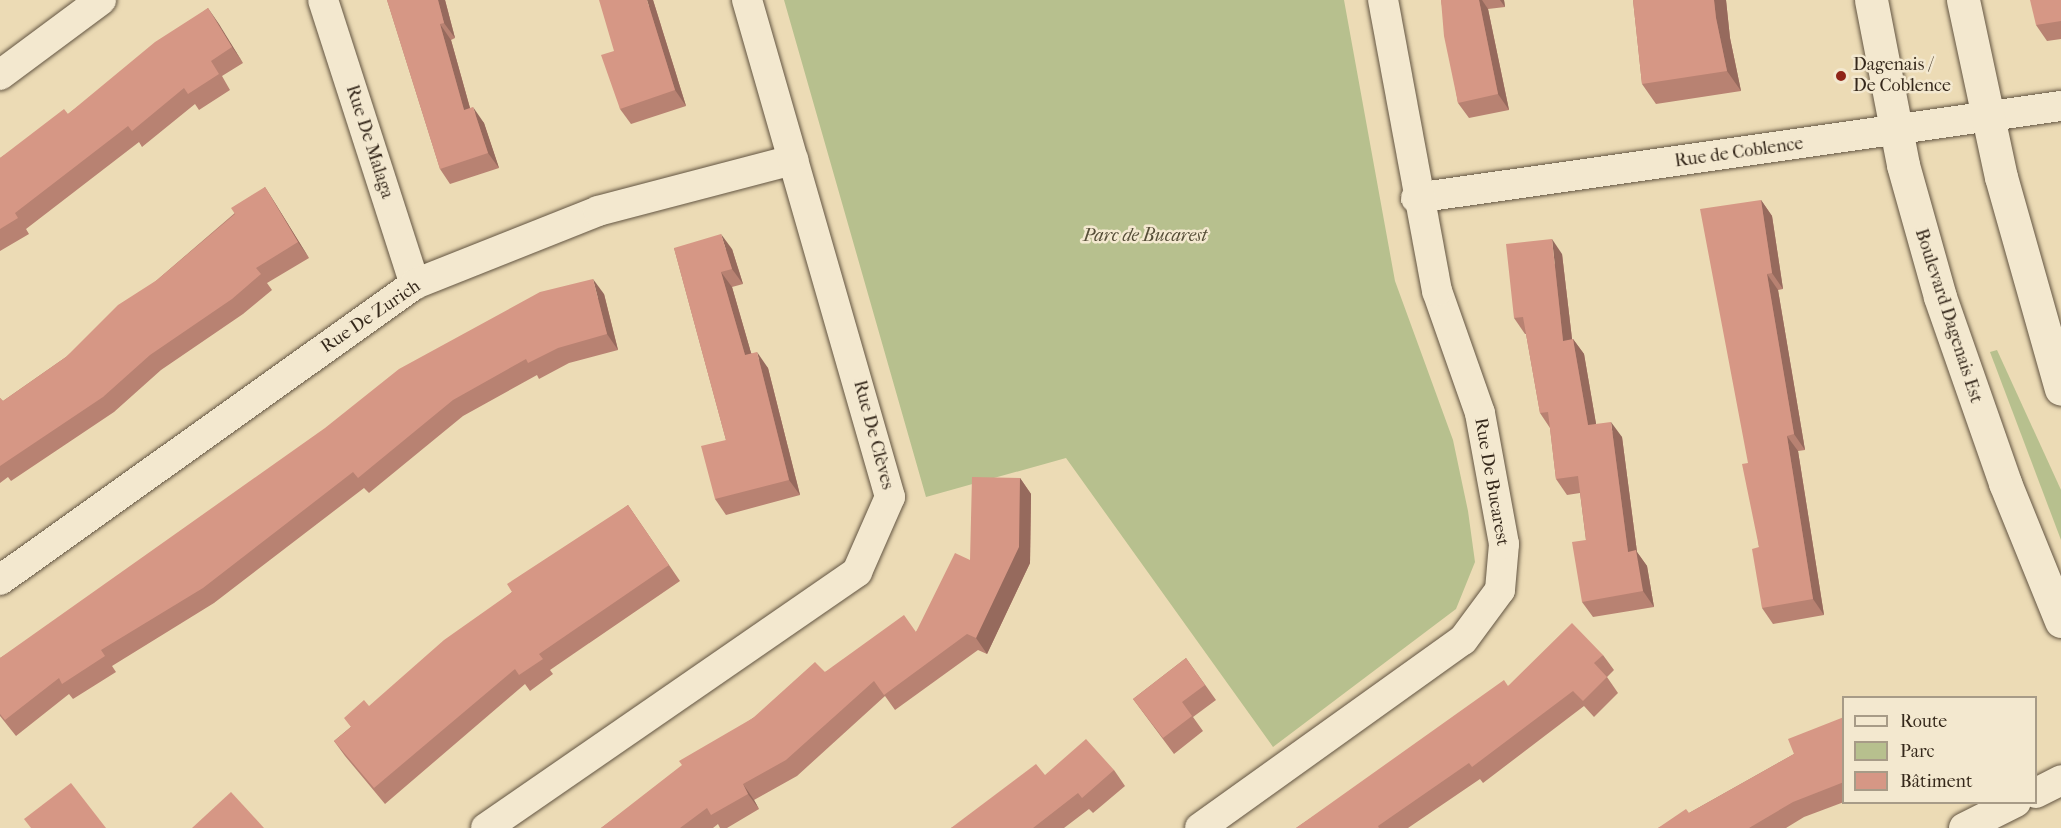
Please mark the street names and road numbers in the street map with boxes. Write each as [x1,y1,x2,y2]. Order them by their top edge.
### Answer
street label: Rue De Malaga [340,82,398,202]
street label: Rue de Coblence [1673,133,1805,173]
street label: Boulevard Dagenais Est [1910,226,1986,406]
street label: Rue De Zurich [317,276,425,358]
street label: Rue De Clèves [848,378,898,492]
street label: Rue De Bucarest [1469,416,1513,548]

